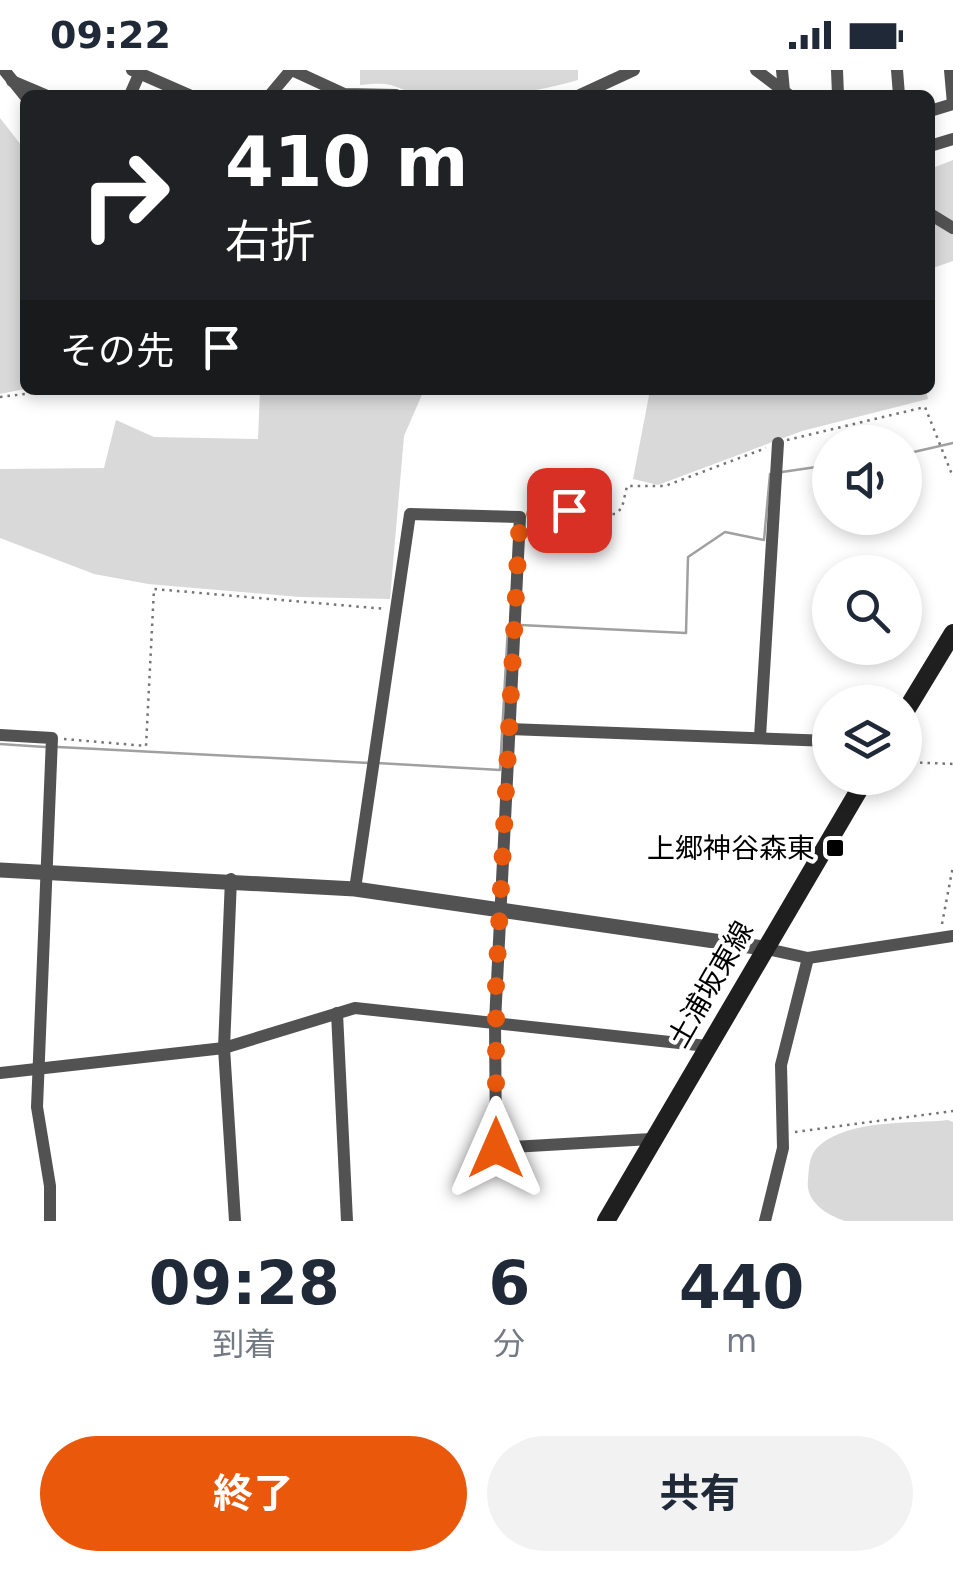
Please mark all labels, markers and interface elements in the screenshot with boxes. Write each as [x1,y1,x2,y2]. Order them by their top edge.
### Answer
text: 09:22 [50,13,171,57]
text: 410 m [225,121,468,203]
icon: right [60,130,190,260]
text: 右折 [225,215,315,268]
icon: arrive [194,320,249,375]
text: その先 [60,329,174,373]
map controls [812,425,922,795]
button: sound [812,425,922,535]
pin [527,468,612,553]
icon: arrive [542,483,597,538]
button: search [812,555,922,665]
button: layers [812,685,922,795]
place label: 上郷神谷森東 [647,832,815,865]
marker: 上郷神谷森東 [824,837,846,859]
street label: 土浦坂東線 [661,915,760,1053]
position arrow [444,1096,548,1200]
text: 09:28 [149,1248,340,1318]
text: 6 [489,1248,530,1318]
text: 440 [679,1252,804,1322]
text: m [726,1322,757,1360]
text: 到着 [212,1325,276,1363]
text: 分 [493,1325,525,1363]
button: 終了 [40,1436,467,1551]
button: 共有 [487,1436,913,1551]

